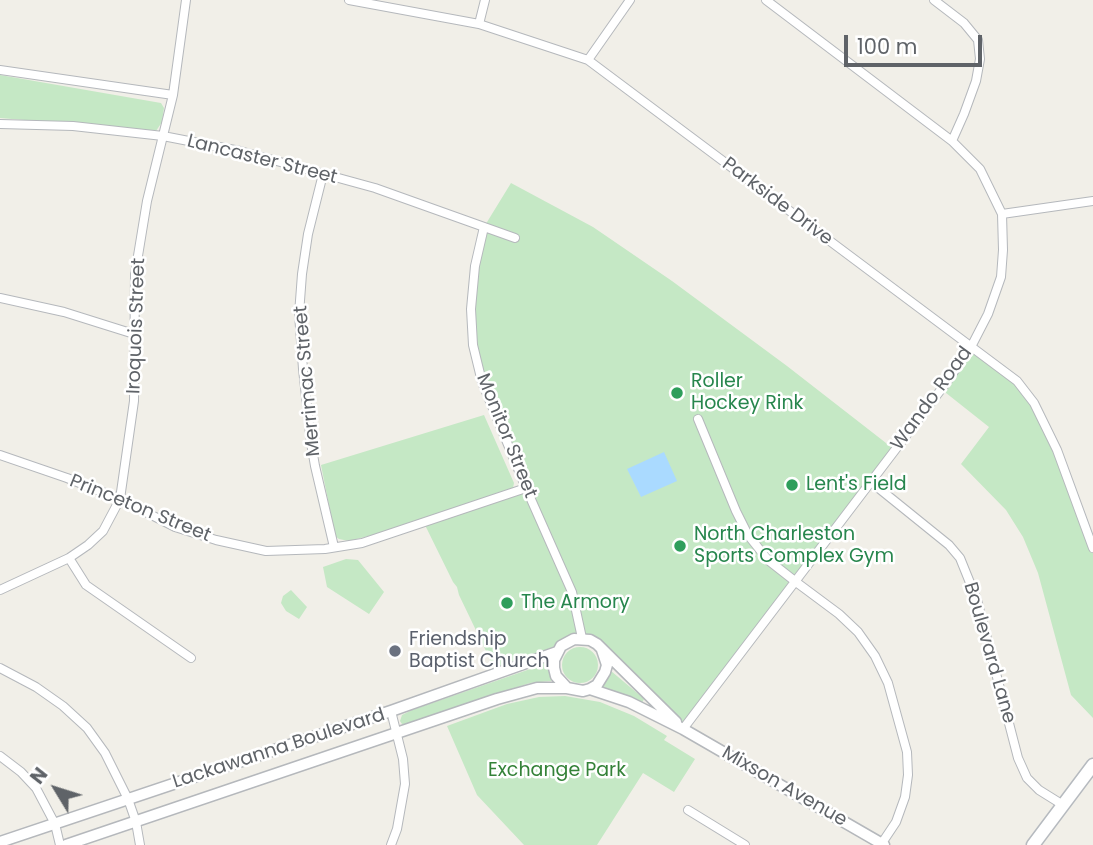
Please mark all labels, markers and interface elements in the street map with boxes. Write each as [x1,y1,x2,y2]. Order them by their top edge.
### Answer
scale bar [848,21,986,65]
text: 100 m [857,32,917,61]
street label: Lancaster Street [185,130,339,190]
street label: Parkside Drive [717,153,837,251]
street label: Iroquois Street [123,257,151,395]
street label: Merrimac Street [290,304,326,458]
street label: Wando Road [887,343,977,455]
street label: Monitor Street [471,370,541,502]
place label: Roller Hockey Rink [691,371,803,415]
marker: Roller Hockey Rink [669,385,685,401]
street label: Princeton Street [66,470,214,548]
place label: Lent's Field [806,474,907,496]
marker: Lent's Field [784,477,800,493]
place label: North Charleston Sports Complex Gym [694,524,894,568]
marker: North Charleston Sports Complex Gym [672,538,688,554]
street label: Boulevard Lane [958,580,1020,726]
place label: The Armory [521,592,630,614]
marker: The Armory [499,595,515,611]
place label: Friendship Baptist Church [409,629,550,673]
marker: Friendship Baptist Church [387,643,403,659]
street label: Lackawanna Boulevard [170,704,388,794]
street label: Mixson Avenue [717,742,851,832]
north arrow [21,754,91,824]
park label: Exchange Park [488,760,626,782]
text: N [24,762,54,790]

